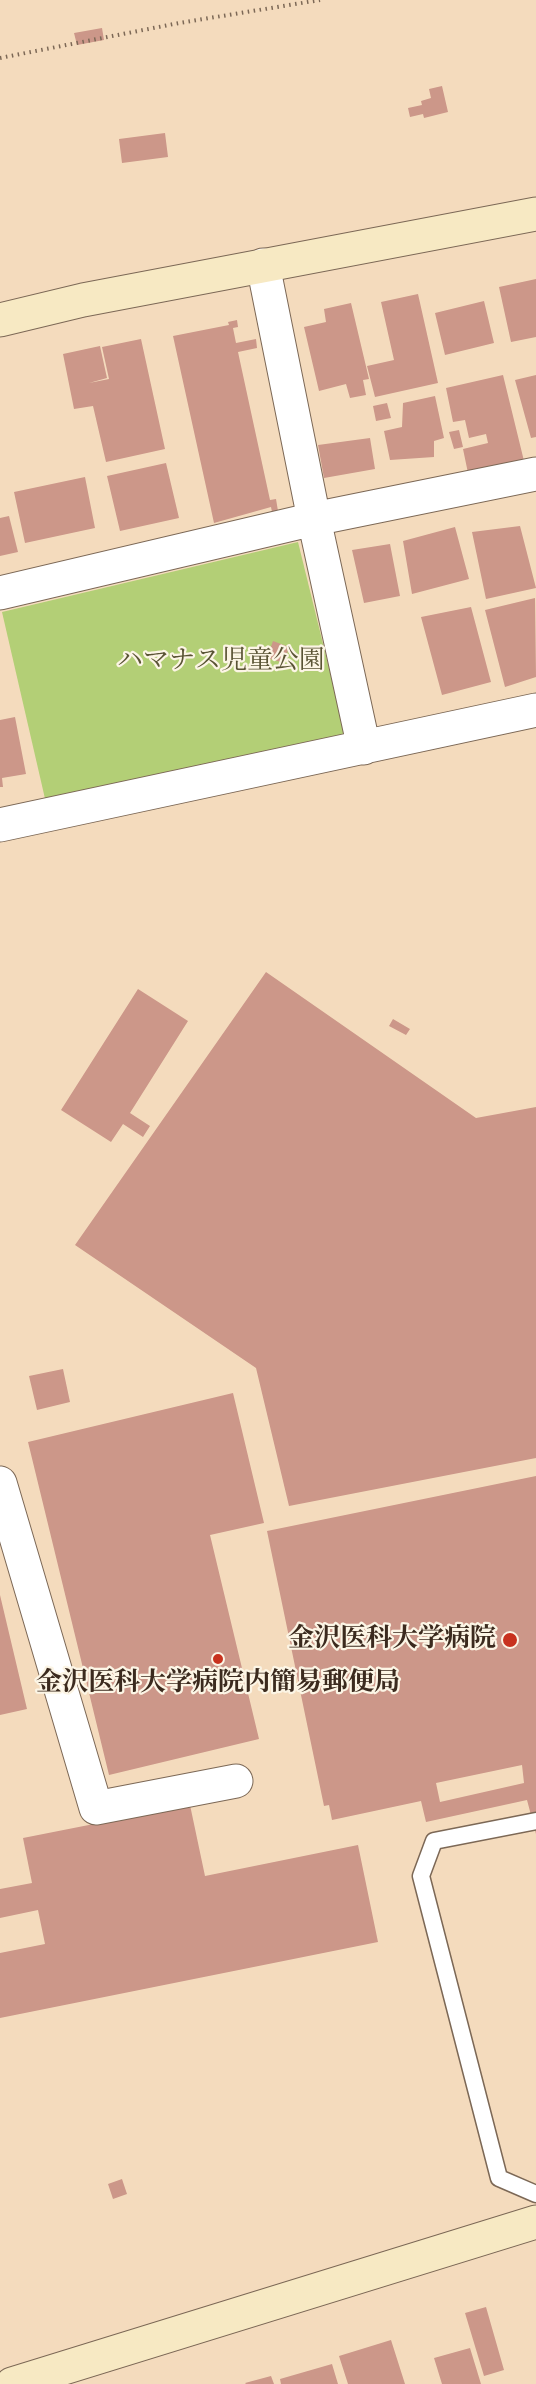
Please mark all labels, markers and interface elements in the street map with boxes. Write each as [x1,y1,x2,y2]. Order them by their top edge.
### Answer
park label: ハマナス児童公園 [117,646,325,678]
place label: 金沢医科大学病院 [288,1624,496,1656]
marker: 金沢医科大学病院 [501,1631,519,1649]
marker: 金沢医科大学病院内簡易郵便局 [211,1652,225,1666]
place label: 金沢医科大学病院内簡易郵便局 [36,1668,400,1700]

